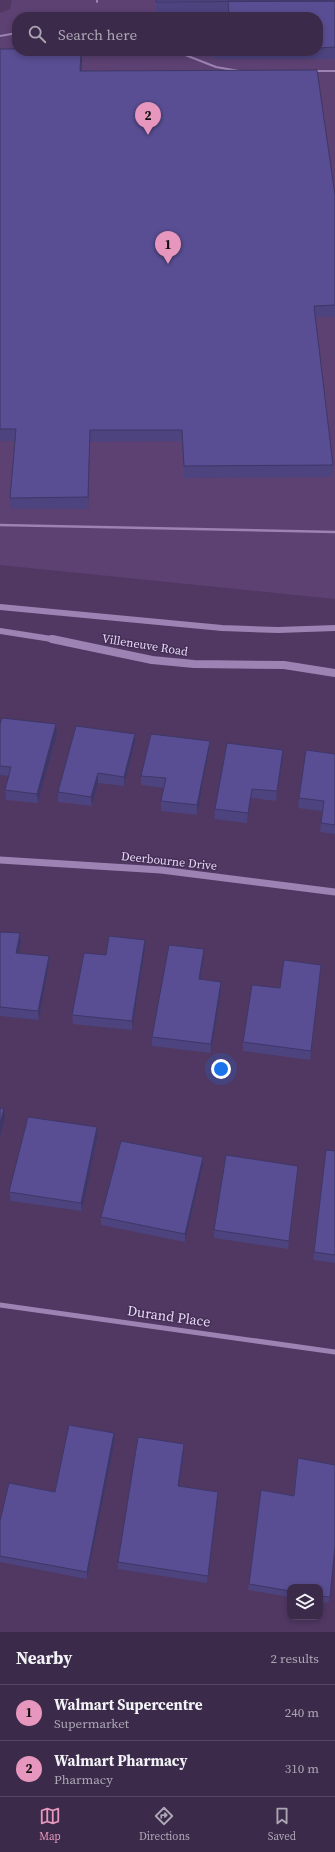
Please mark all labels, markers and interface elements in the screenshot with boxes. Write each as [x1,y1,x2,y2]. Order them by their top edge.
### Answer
search box [12,12,323,56]
icon: search [26,23,48,45]
text: Search here [58,24,137,45]
pin: 2 [135,102,161,135]
pin: 1 [155,231,181,264]
street label: Villeneuve Road [101,630,189,660]
street label: Deerbourne Drive [120,848,218,874]
your location [211,1059,231,1079]
street label: Durand Place [126,1300,212,1332]
map controls [287,1584,323,1620]
button: layers [287,1584,323,1620]
text: Nearby [16,1646,72,1670]
text: 2 results [271,1650,319,1667]
text: Walmart Supercentre [54,1694,203,1715]
text: 1 [25,1704,33,1721]
text: 240 m [285,1704,319,1721]
text: Supermarket [54,1715,129,1732]
text: Walmart Pharmacy [54,1750,187,1771]
text: 2 [25,1760,33,1777]
text: 310 m [285,1760,319,1777]
text: Pharmacy [54,1771,113,1788]
tab: Map [39,1805,61,1844]
tab: Directions [139,1805,190,1844]
tab: Saved [268,1805,296,1844]

